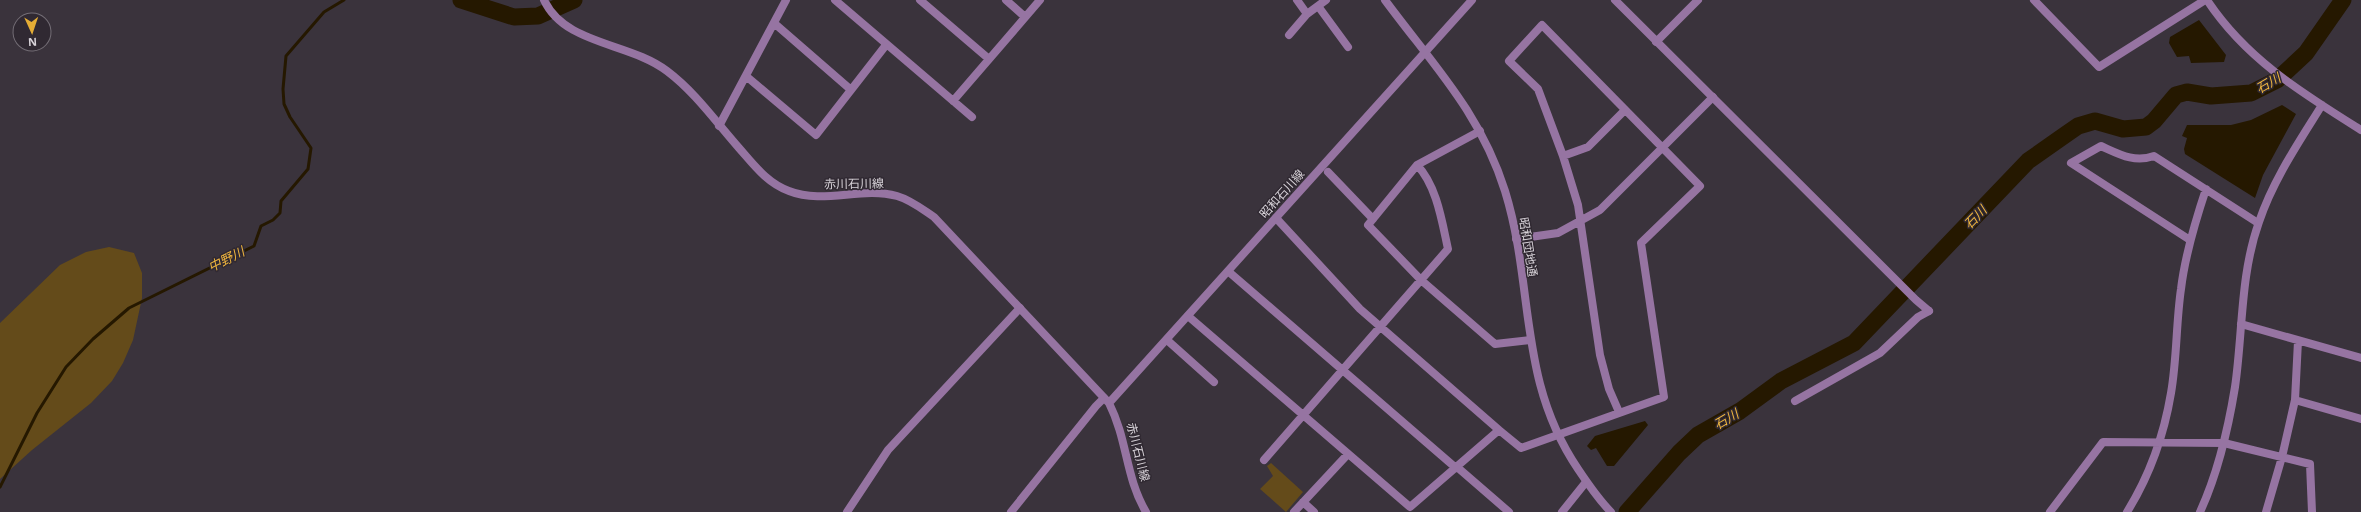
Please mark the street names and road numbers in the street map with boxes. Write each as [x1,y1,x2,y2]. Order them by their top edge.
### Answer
street label: 昭和石川線 [1255,166,1308,222]
street label: 赤川石川線 [824,174,884,193]
street label: 昭和団地通 [1515,216,1542,278]
street label: 赤川石川線 [1123,421,1154,483]

